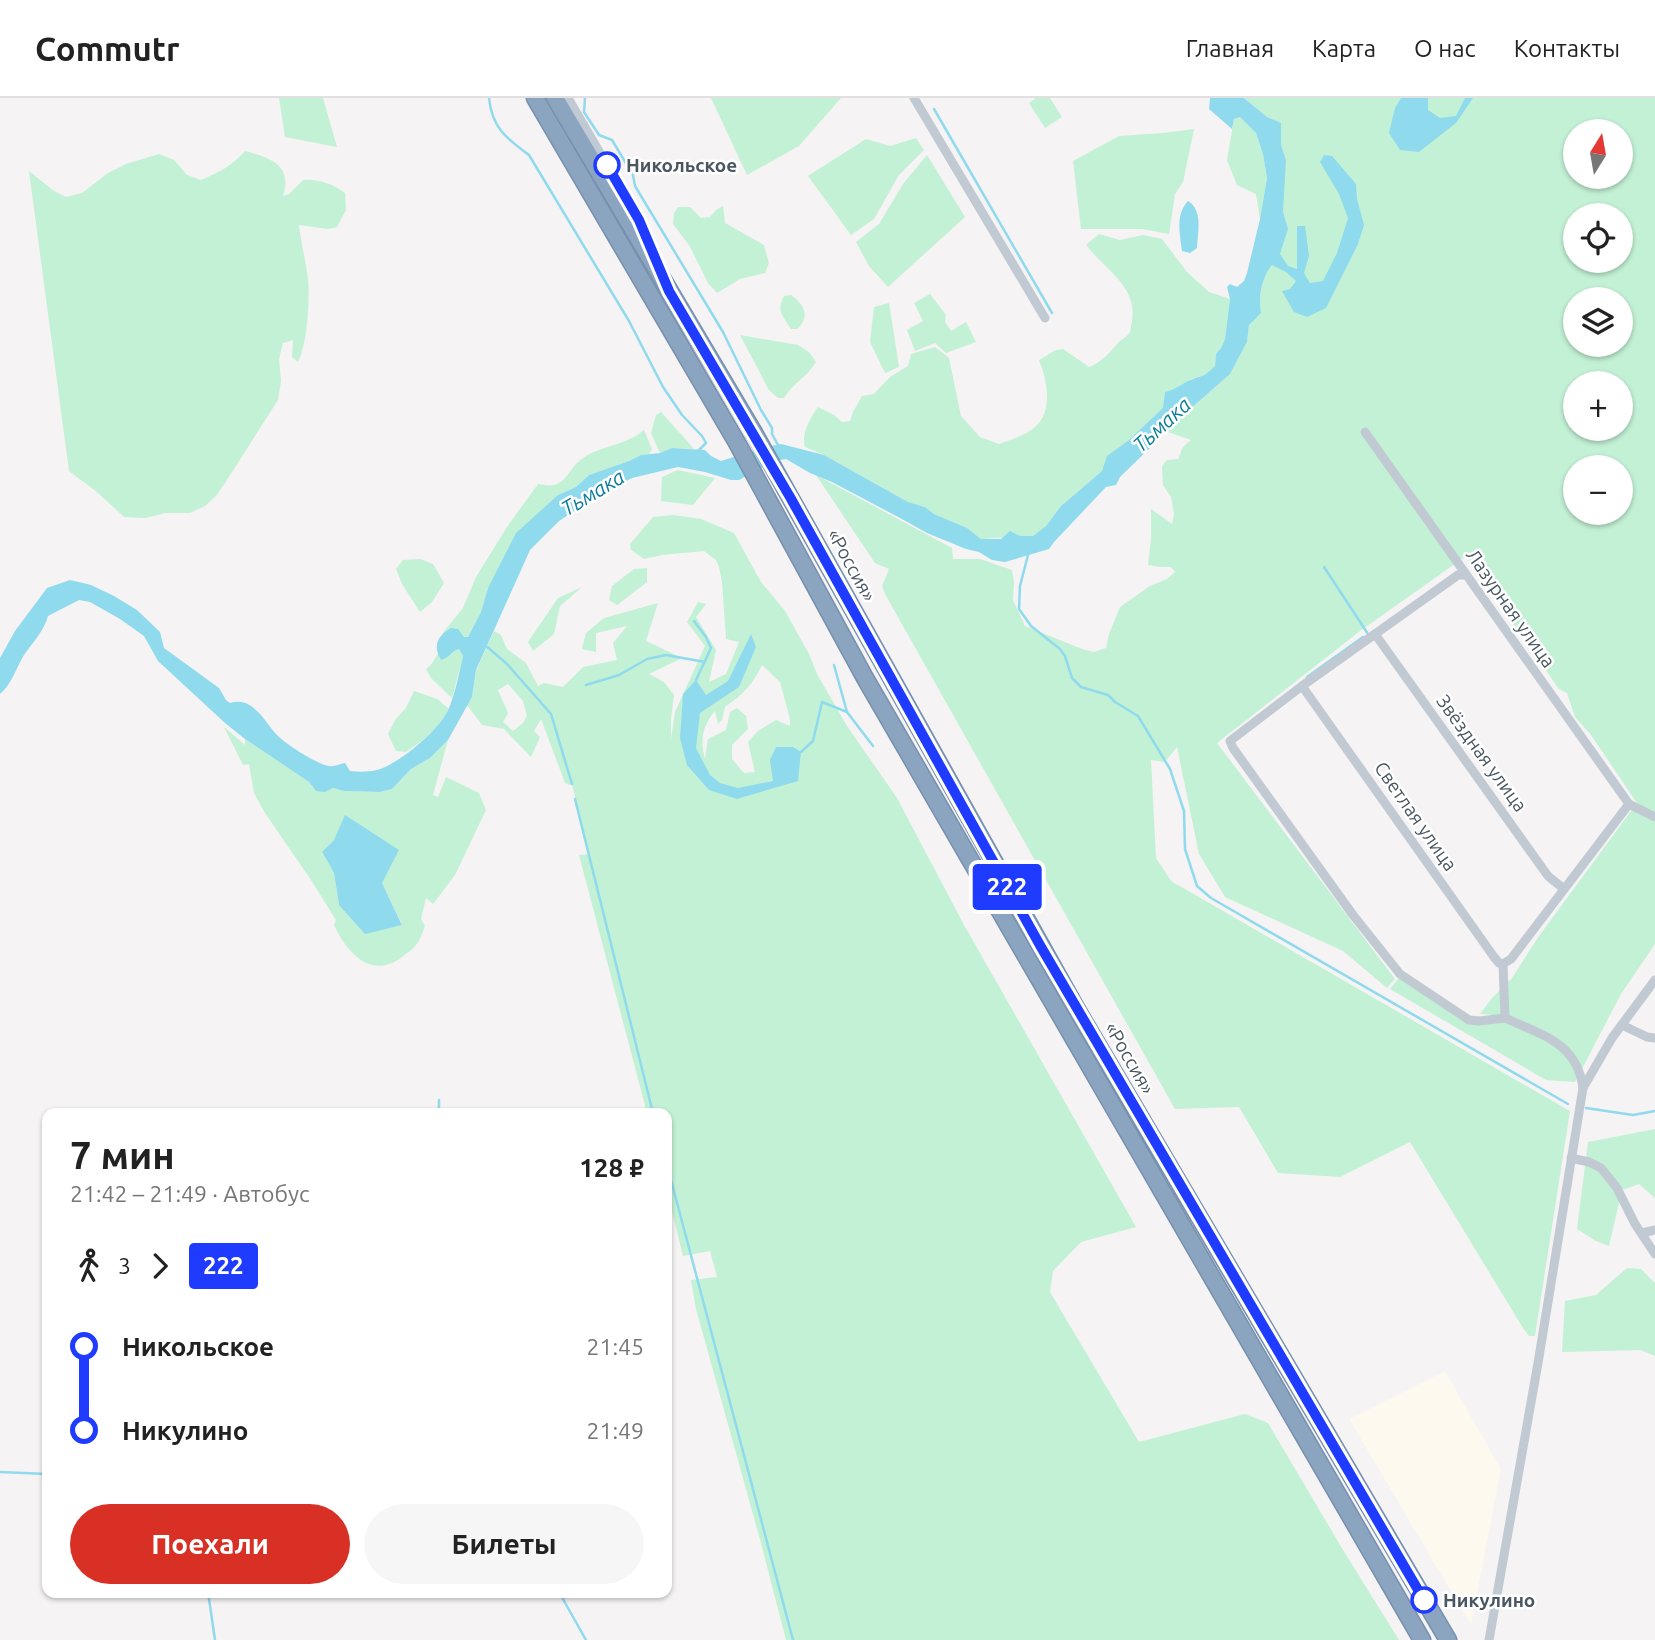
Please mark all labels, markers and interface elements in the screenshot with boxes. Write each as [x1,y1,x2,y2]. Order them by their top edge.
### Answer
text: Commutr [35,30,180,67]
text: Главная [1186,35,1274,62]
text: Карта [1312,35,1376,62]
text: О нас [1414,35,1476,62]
text: Контакты [1514,35,1620,62]
north arrow [1563,119,1633,189]
map controls [1563,119,1633,525]
marker: Никольское [594,152,620,178]
place label: Никольское [626,154,737,176]
button: locate [1563,203,1633,273]
button: layers [1563,287,1633,357]
button: + [1563,371,1633,441]
water label: Тьмака [1128,392,1195,456]
button: − [1563,455,1633,525]
water label: Тьмака [557,464,628,520]
street label: «Россия» [823,525,881,605]
street label: Лазурная улица [1462,544,1560,672]
street label: Звёздная улица [1432,690,1532,816]
street label: Светлая улица [1370,757,1462,875]
line badge: 222 [967,864,1047,910]
text: 222 [987,873,1027,900]
street label: «Россия» [1101,1018,1159,1098]
text: 7 мин [70,1134,175,1176]
text: 128 ₽ [579,1153,644,1182]
text: 21:42 – 21:49 · Автобус [70,1181,310,1206]
icon: walk [70,1247,108,1285]
icon: forward [141,1247,179,1285]
text: 222 [203,1252,244,1279]
text: 3 [118,1253,131,1278]
text: Никольское [122,1332,274,1361]
text: 21:45 [586,1334,644,1359]
text: Никулино [122,1416,248,1445]
text: 21:49 [586,1418,644,1443]
button: Поехали [70,1504,350,1584]
button: Билеты [364,1504,644,1584]
marker: Никулино [1411,1587,1437,1613]
place label: Никулино [1443,1589,1535,1611]

